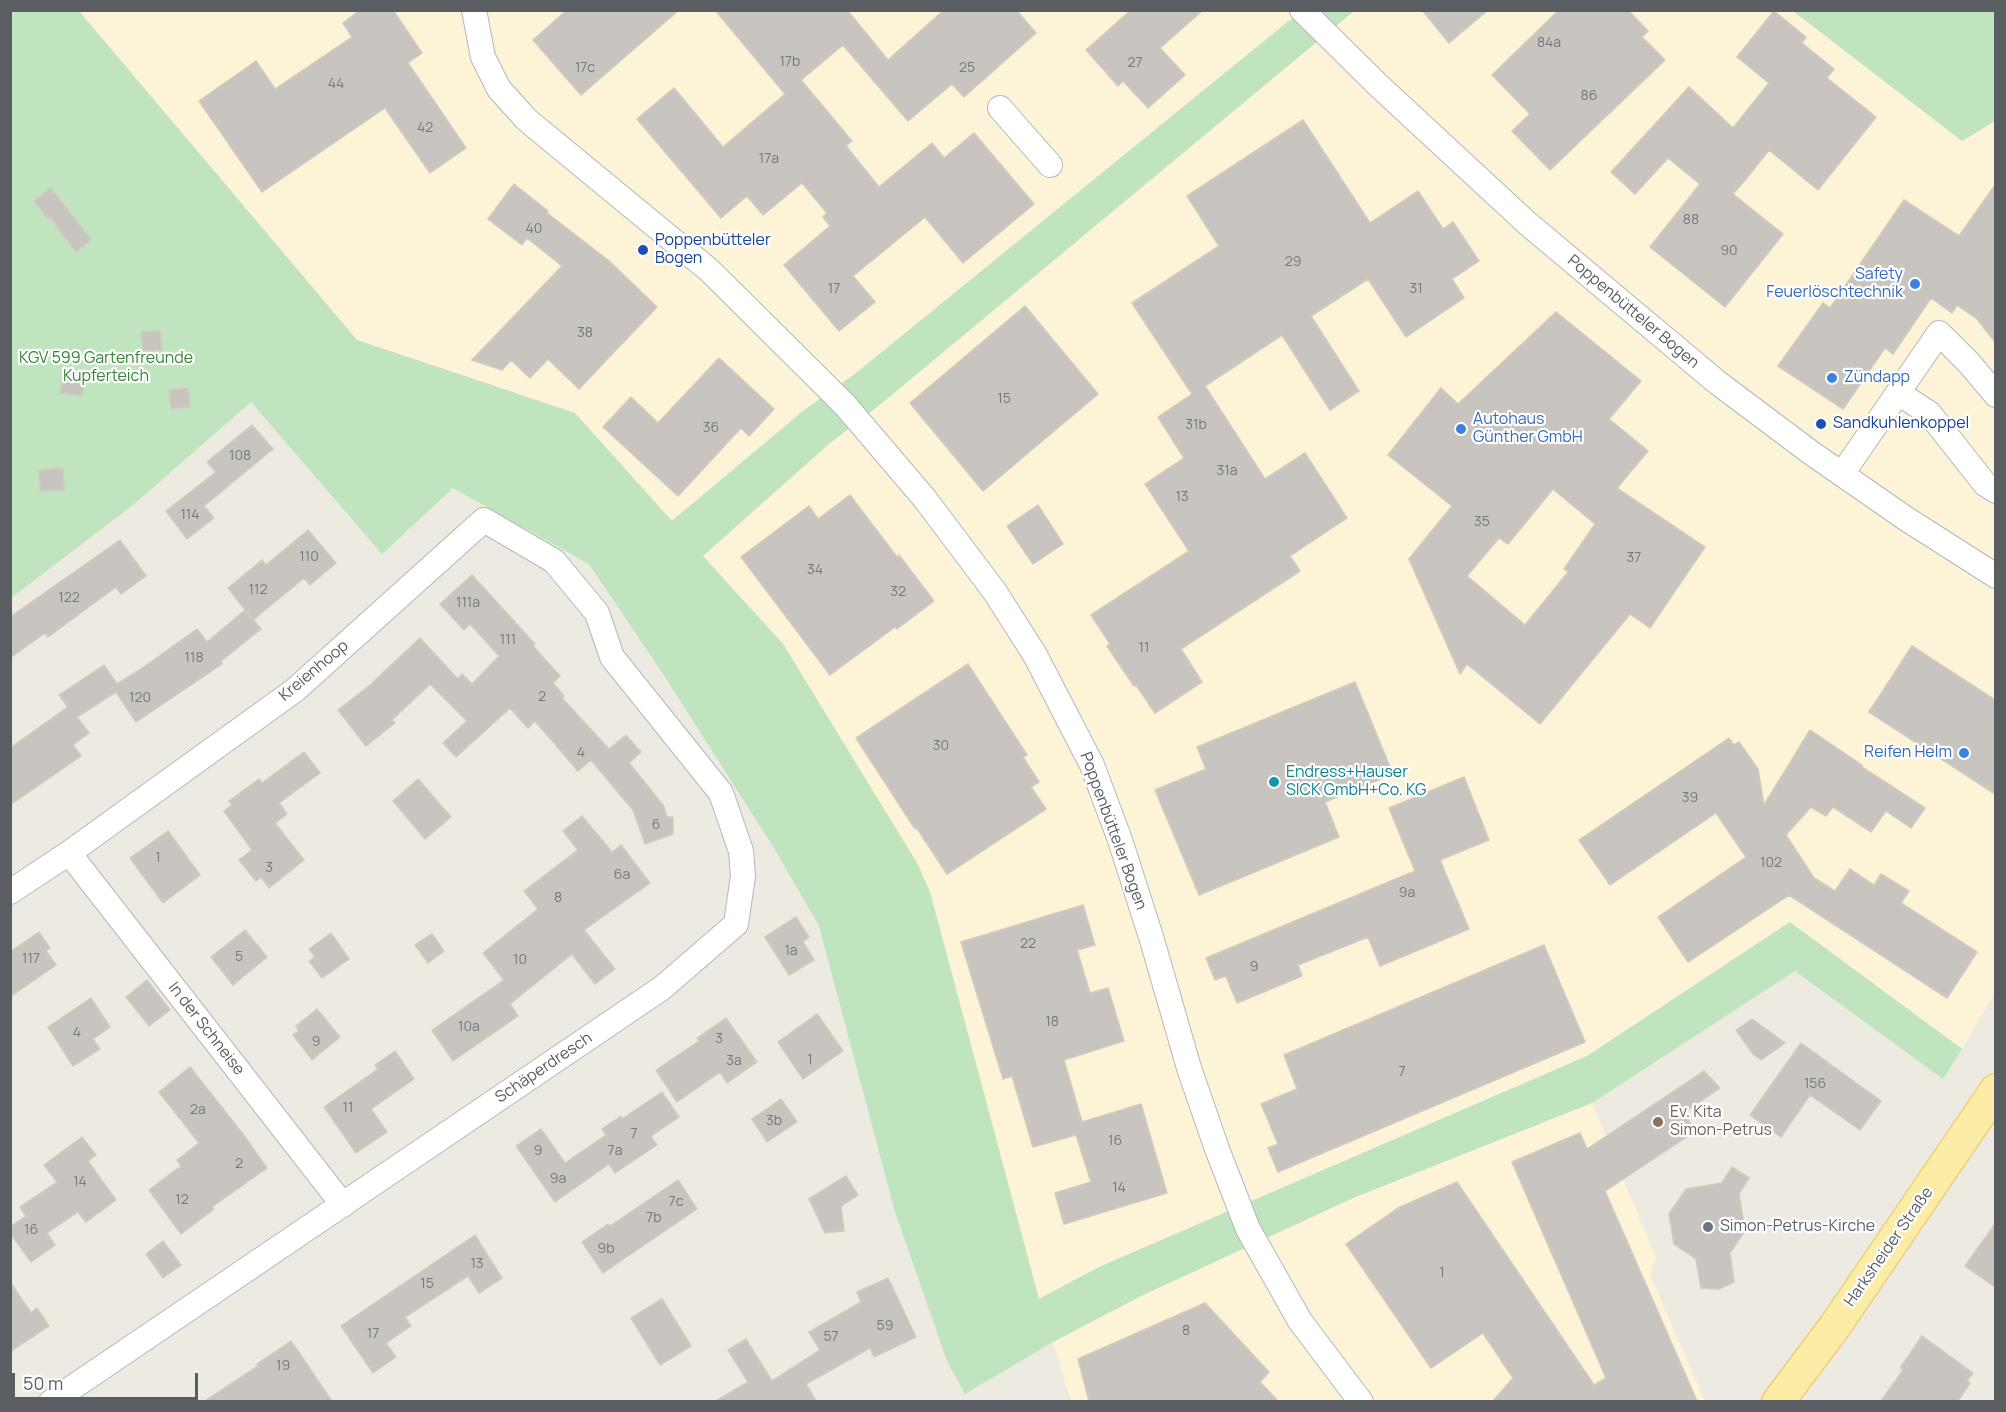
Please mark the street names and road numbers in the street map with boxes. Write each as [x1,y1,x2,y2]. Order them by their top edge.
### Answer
street label: Poppenbütteler Bogen [1563,251,1703,373]
street label: Kreienhoop [275,636,353,706]
street label: Poppenbütteler Bogen [1076,750,1150,912]
street label: In der Schneise [164,979,248,1079]
street label: Schäperdresch [492,1029,596,1107]
street label: Harksheider Straße [1840,1183,1938,1311]

